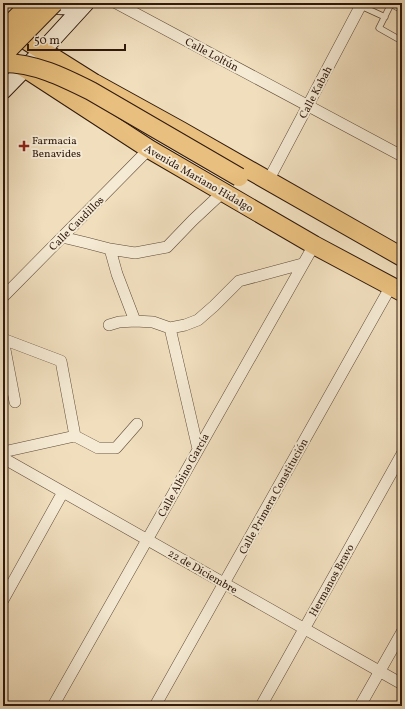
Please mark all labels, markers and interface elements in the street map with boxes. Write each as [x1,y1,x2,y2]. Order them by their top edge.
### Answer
scale bar [28,26,125,52]
text: 50 m [34,33,60,49]
street label: Calle Loltún [182,35,241,76]
street label: Calle Kabah [296,63,337,122]
place label: Farmacia Benavides [32,134,81,162]
marker: Farmacia Benavides [19,141,29,151]
street label: Avenida Mariano Hidalgo [141,142,256,217]
street label: Calle Caudillos [46,193,108,255]
street label: Calle Albino García [155,431,214,520]
street label: Calle Primera Constitución [236,436,313,557]
street label: Hermanos Bravo [306,542,359,620]
street label: 22 de Diciembre [165,546,240,598]

